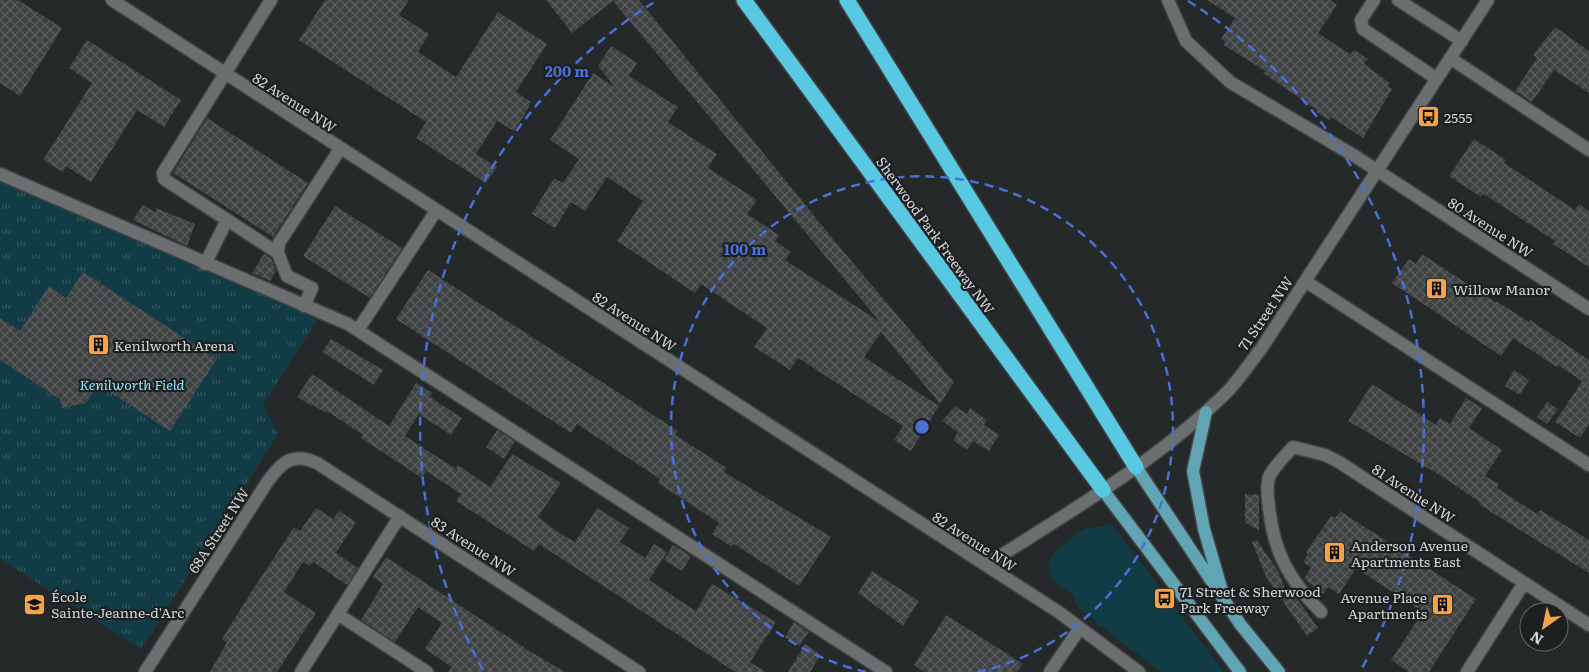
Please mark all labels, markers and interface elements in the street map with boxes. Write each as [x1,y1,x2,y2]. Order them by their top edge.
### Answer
text: 200 m [545,59,589,82]
street label: 82 Avenue NW [249,67,341,137]
bus stop icon: 2555 [1416,105,1440,129]
place label: 2555 [1444,107,1472,127]
street label: Sherwood Park Freeway NW [872,152,1000,318]
street label: 80 Avenue NW [1445,192,1537,262]
text: 100 m [724,237,766,260]
street label: 71 Street NW [1233,272,1297,354]
building icon: Willow Manor [1425,277,1449,301]
place label: Willow Manor [1453,279,1550,299]
street label: 82 Avenue NW [589,286,681,356]
building icon: Kenilworth Arena [86,333,110,357]
place label: Kenilworth Arena [114,335,235,355]
park label: Kenilworth Field [79,374,185,394]
centre of rings [913,418,931,436]
street label: 81 Avenue NW [1369,459,1459,527]
street label: 68A Street NW [183,483,253,577]
street label: 82 Avenue NW [929,506,1021,576]
street label: 83 Avenue NW [428,511,520,581]
place label: Anderson Avenue Apartments East [1351,535,1468,571]
building icon: Anderson Avenue Apartments East [1323,541,1347,565]
place label: 71 Street & Sherwood Park Freeway [1180,581,1321,617]
place label: École Sainte-Jeanne-d'Arc [51,586,184,622]
bus stop icon: 71 Street & Sherwood Park Freeway [1152,587,1176,611]
place label: Avenue Place Apartments [1340,587,1427,623]
school or university icon: École Sainte-Jeanne-d'Arc [23,592,47,616]
building icon: Avenue Place Apartments [1431,593,1455,617]
north arrow [1519,602,1569,652]
text: N [1526,627,1547,650]

